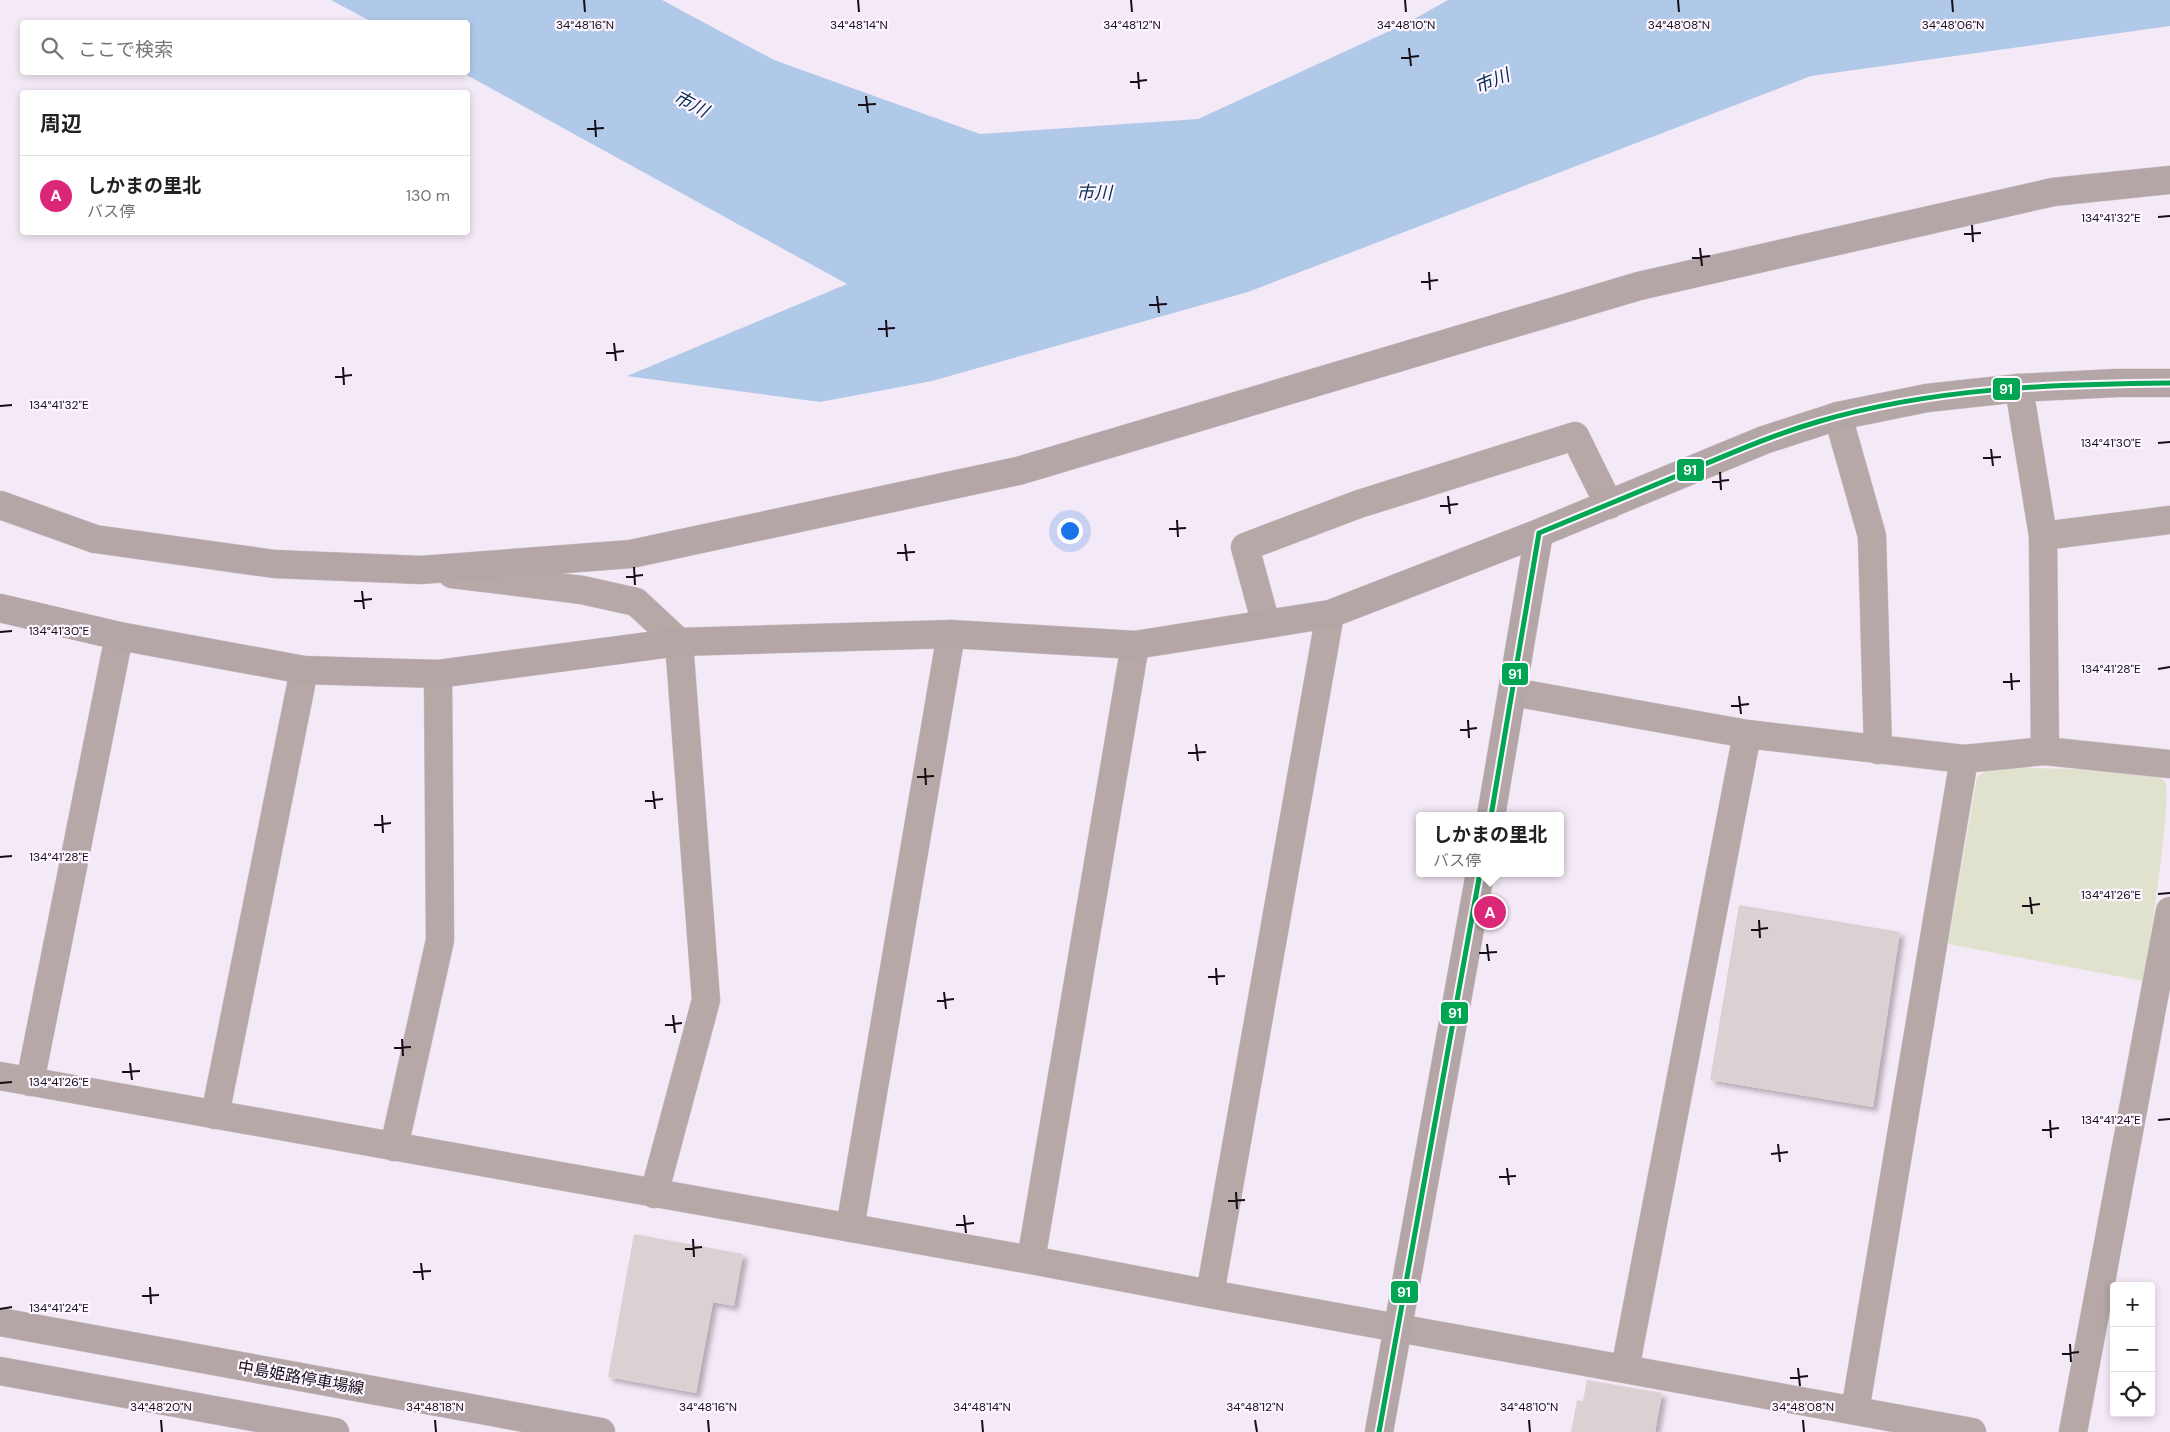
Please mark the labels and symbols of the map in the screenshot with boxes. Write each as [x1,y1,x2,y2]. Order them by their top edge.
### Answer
text: 34°48'16"N [556,17,614,33]
text: 34°48'14"N [830,17,888,33]
text: 34°48'12"N [1103,17,1161,33]
text: 34°48'10"N [1377,17,1435,33]
text: 34°48'08"N [1648,17,1710,33]
text: 34°48'06"N [1922,17,1984,33]
water label: 市川 [1471,62,1515,99]
water label: 市川 [669,85,714,124]
water label: 市川 [1076,181,1114,205]
text: 134°41'32"E [2081,210,2141,226]
line badge: 91 [1992,377,2021,401]
text: 91 [1999,380,2013,398]
text: 134°41'32"E [29,397,89,413]
text: 134°41'30"E [2081,435,2142,451]
line badge: 91 [1676,458,1705,482]
text: 91 [1683,461,1697,479]
your location [1057,518,1083,544]
text: 134°41'30"E [29,623,90,639]
text: 134°41'28"E [2081,661,2141,677]
line badge: 91 [1501,662,1529,686]
text: 91 [1508,665,1522,683]
text: 134°41'28"E [29,849,89,865]
text: 134°41'26"E [2081,887,2141,903]
pin: A [1474,893,1506,931]
line badge: 91 [1440,1001,1469,1025]
text: 91 [1448,1004,1462,1022]
text: 134°41'26"E [29,1074,89,1090]
text: 134°41'24"E [2081,1112,2141,1128]
line badge: 91 [1390,1280,1419,1304]
text: 91 [1397,1283,1411,1301]
text: 134°41'24"E [29,1300,89,1316]
street label: 中島姫路停車場線 [236,1356,366,1399]
text: 34°48'20"N [130,1399,192,1415]
text: 34°48'18"N [406,1399,464,1415]
text: 34°48'16"N [679,1399,737,1415]
text: 34°48'14"N [953,1399,1011,1415]
text: 34°48'12"N [1226,1399,1284,1415]
text: 34°48'10"N [1500,1399,1558,1415]
text: 34°48'08"N [1772,1399,1834,1415]

